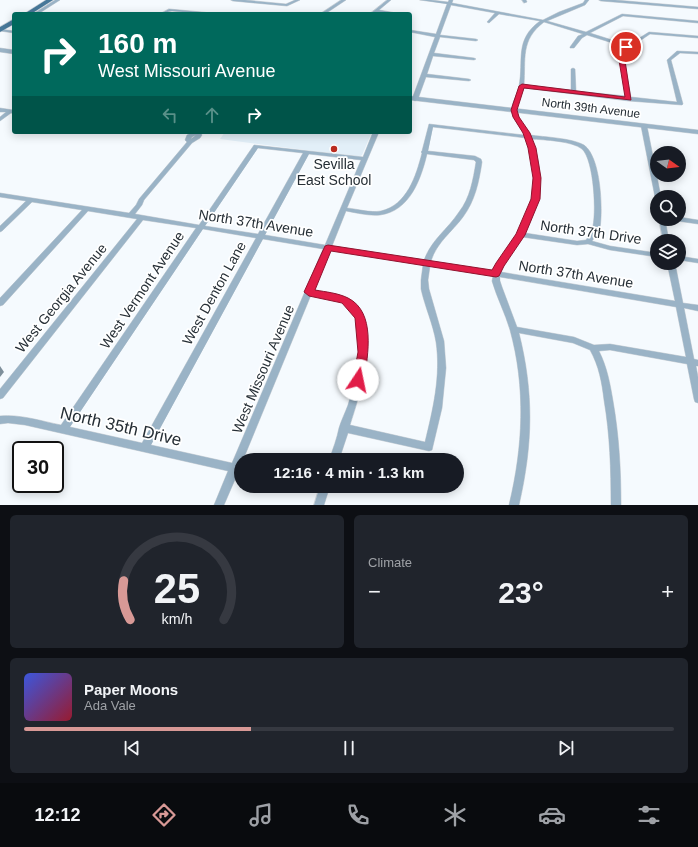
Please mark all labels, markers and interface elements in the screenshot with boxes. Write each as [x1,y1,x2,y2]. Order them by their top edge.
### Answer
icon: right [32,28,84,80]
text: 160 m [98,28,177,59]
pin [609,30,643,64]
icon: arrive [615,36,637,58]
text: West Missouri Avenue [98,61,275,81]
street label: North 39th Avenue [541,95,641,121]
icon: left [159,104,181,126]
icon: ahead [201,104,223,126]
icon: right [243,104,265,126]
marker: Sevilla East School [329,144,339,154]
north arrow [650,146,686,182]
map controls [650,146,686,270]
place label: Sevilla East School [297,156,371,188]
button: search [650,190,686,226]
street label: North 37th Avenue [198,206,315,240]
street label: North 37th Drive [539,217,643,247]
street label: West Vermont Avenue [97,228,187,352]
button: layers [650,234,686,270]
street label: West Denton Lane [179,238,249,347]
street label: West Georgia Avenue [12,240,110,356]
street label: North 37th Avenue [518,257,635,291]
street label: West Missouri Avenue [229,302,297,436]
position arrow [337,359,379,401]
street label: North 35th Drive [58,403,183,450]
speed limit sign: 30 [12,441,64,493]
text: 12:16 · 4 min · 1.3 km [274,464,424,481]
text: Climate [368,555,412,570]
text: 25 [154,564,200,611]
text: 23° [498,576,544,609]
text: − [368,579,381,604]
text: + [661,579,674,604]
text: km/h [162,610,193,626]
text: Paper Moons [84,681,178,698]
text: Ada Vale [84,698,136,713]
icon: previous [121,737,143,759]
icon: pause [338,737,360,759]
icon: next [555,737,577,759]
icon: directions [150,801,178,829]
icon: music [247,801,275,829]
icon: phone [344,801,372,829]
icon: climate [441,801,469,829]
icon: car [538,801,566,829]
icon: filters [635,801,663,829]
text: 12:12 [35,805,81,825]

